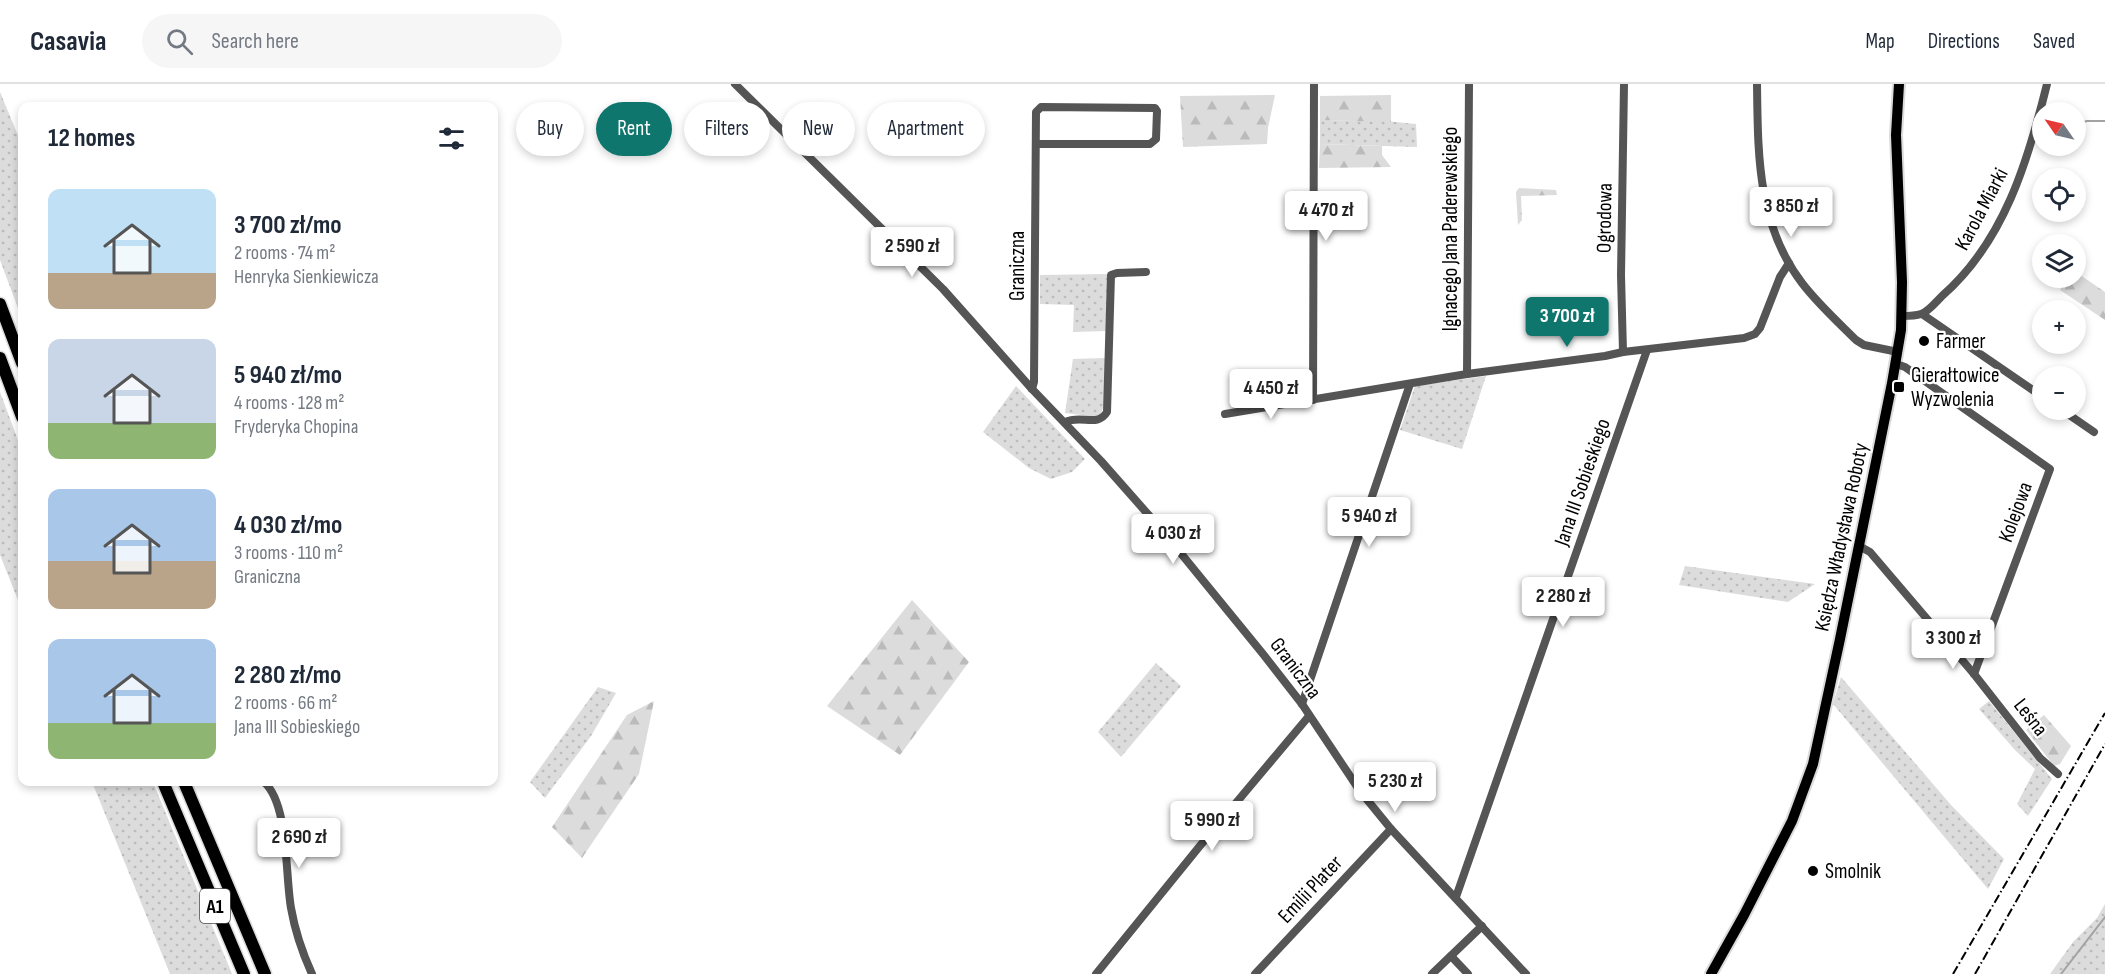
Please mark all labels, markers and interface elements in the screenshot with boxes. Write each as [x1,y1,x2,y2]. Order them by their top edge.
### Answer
search box [142,14,562,68]
text: Casavia [30,25,106,58]
icon: search [163,25,196,58]
text: Search here [211,28,299,55]
text: Map [1865,29,1895,54]
text: Directions [1928,29,2000,54]
text: Saved [2033,29,2075,54]
chip: Buy [516,102,584,156]
chip: Rent [596,102,672,156]
chip: Filters [684,102,770,156]
chip: New [782,102,855,156]
chip: Apartment [867,102,985,156]
north arrow [2032,102,2086,156]
map controls [2032,102,2086,420]
icon: filters [435,122,468,155]
text: 12 homes [48,123,135,154]
street label: Ignacego Jana Paderewskiego [1438,127,1463,331]
street label: Karola Miarki [1949,164,2014,255]
button: locate [2032,168,2086,222]
street label: Ogrodowa [1591,183,1618,253]
pin: 3 850 zł [1729,187,1853,238]
pin: 4 470 zł [1264,191,1388,242]
text: 3 850 zł [1764,194,1818,218]
text: 4 470 zł [1299,198,1353,222]
text: 3 700 zł/mo [234,210,342,241]
icon: home [96,213,168,285]
pin: 2 590 zł [850,227,974,278]
street label: Graniczna [1005,231,1030,301]
text: 2 590 zł [885,234,939,258]
button: layers [2032,234,2086,288]
text: 2 rooms · 74 m² [234,241,335,265]
text: Henryka Sienkiewicza [234,265,379,289]
pin: 3 700 zł [1505,297,1629,348]
button: + [2032,300,2086,354]
text: 3 700 zł [1540,304,1594,328]
place label: Farmer [1936,329,1986,354]
marker: Farmer [1917,334,1931,348]
text: 5 940 zł/mo [234,360,342,391]
icon: home [96,363,168,435]
place label: Gierałtowice Wyzwolenia [1911,363,1999,412]
button: − [2032,366,2086,420]
pin: 4 450 zł [1209,369,1333,420]
text: 4 450 zł [1244,376,1299,400]
marker: Gierałtowice Wyzwolenia [1892,380,1906,394]
text: 4 rooms · 128 m² [234,391,344,415]
text: Fryderyka Chopina [234,415,358,439]
street label: Jana III Sobieskiego [1549,415,1616,550]
street label: Księdza Władysława Roboty [1809,441,1874,634]
street label: Kolejowa [1993,479,2038,546]
pin: 5 940 zł [1307,497,1431,548]
text: 5 940 zł [1341,504,1397,528]
text: 4 030 zł/mo [234,510,342,541]
icon: home [96,513,168,585]
pin: 4 030 zł [1111,514,1235,565]
text: 4 030 zł [1145,521,1201,545]
text: 3 rooms · 110 m² [234,541,343,565]
text: Graniczna [234,565,301,589]
pin: 2 280 zł [1501,577,1625,628]
text: 2 280 zł [1536,584,1590,608]
pin: 3 300 zł [1891,619,2015,670]
text: 3 300 zł [1925,626,1981,650]
street label: Graniczna [1265,633,1327,704]
text: 2 280 zł/mo [234,660,341,691]
icon: home [96,663,168,735]
text: 2 rooms · 66 m² [234,691,338,715]
street label: Leśna [2008,694,2053,741]
text: Jana III Sobieskiego [234,715,360,739]
pin: 5 230 zł [1333,762,1457,813]
text: 5 230 zł [1368,769,1422,793]
pin: 5 990 zł [1150,801,1274,852]
text: 5 990 zł [1184,808,1240,832]
pin: 2 690 zł [237,818,361,869]
text: 2 690 zł [271,825,327,849]
street label: Emilii Plater [1273,850,1348,928]
place label: Smolnik [1825,859,1881,884]
marker: Smolnik [1806,864,1820,878]
road number: A1 [200,889,230,923]

